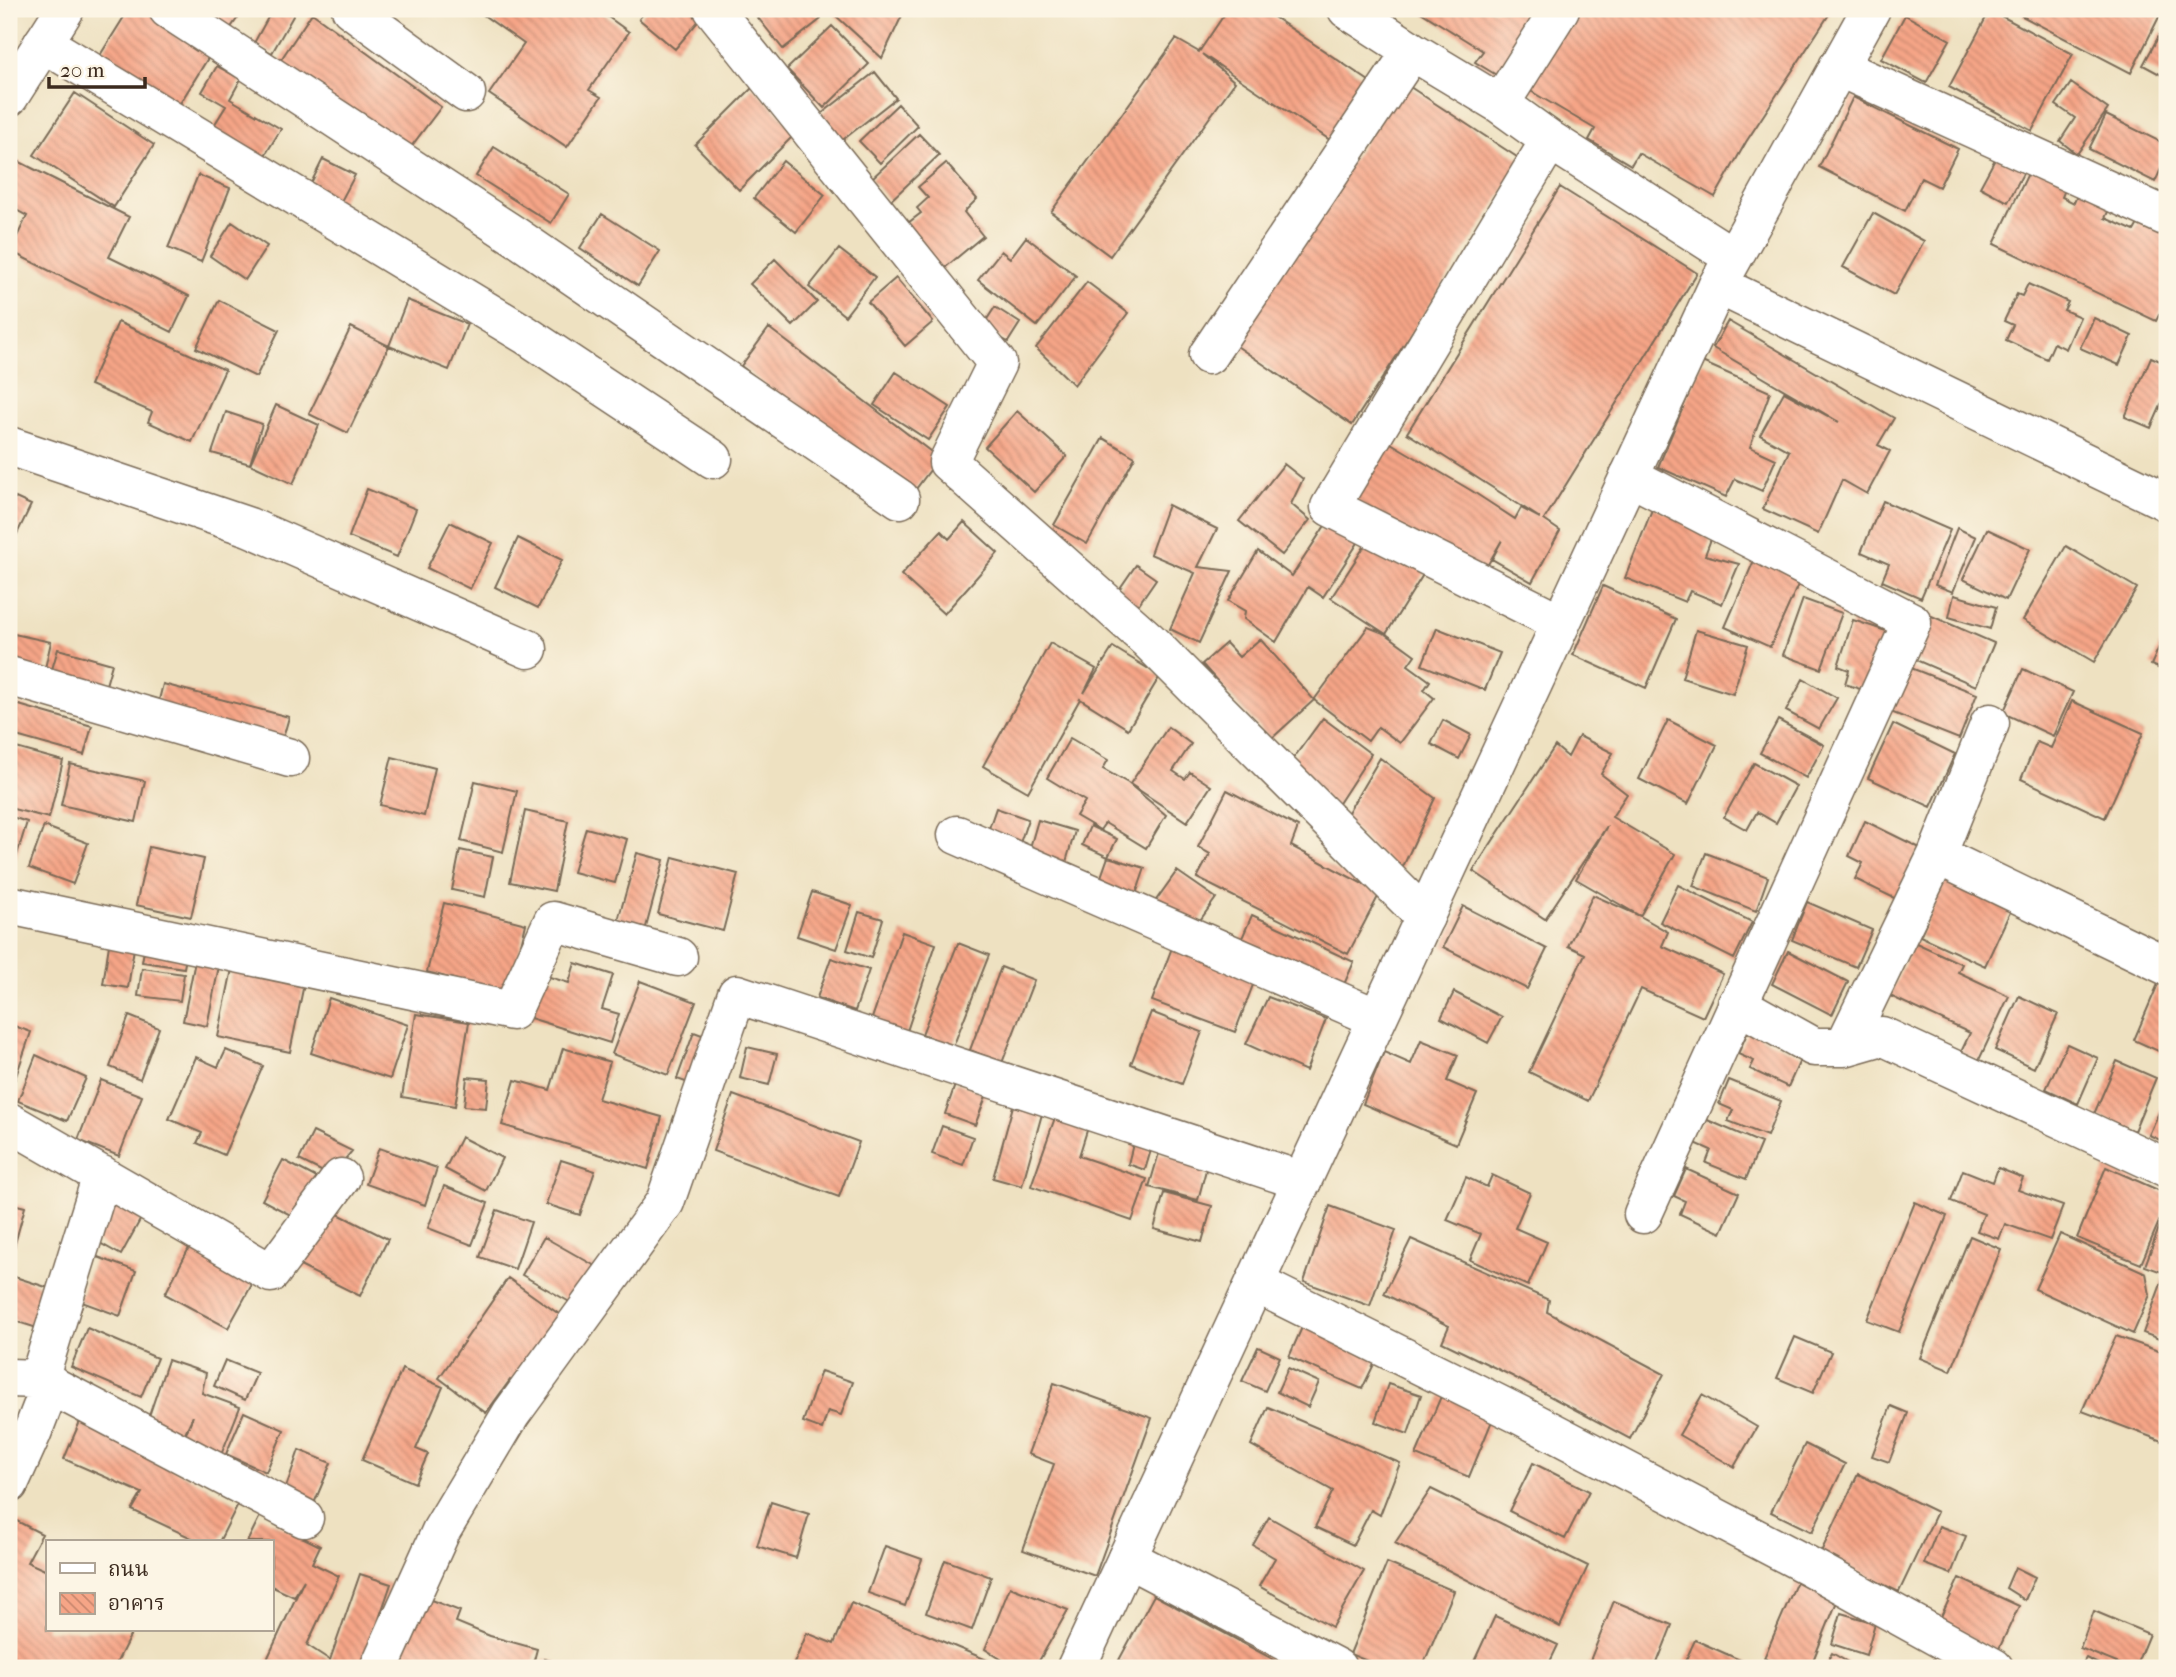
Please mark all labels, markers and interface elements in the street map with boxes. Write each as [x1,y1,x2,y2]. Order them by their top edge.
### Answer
scale bar [49,46,145,90]
text: 20 m [60,58,105,82]
legend [46,1540,273,1632]
text: ถนน [108,1557,149,1581]
text: อาคาร [108,1591,165,1615]

